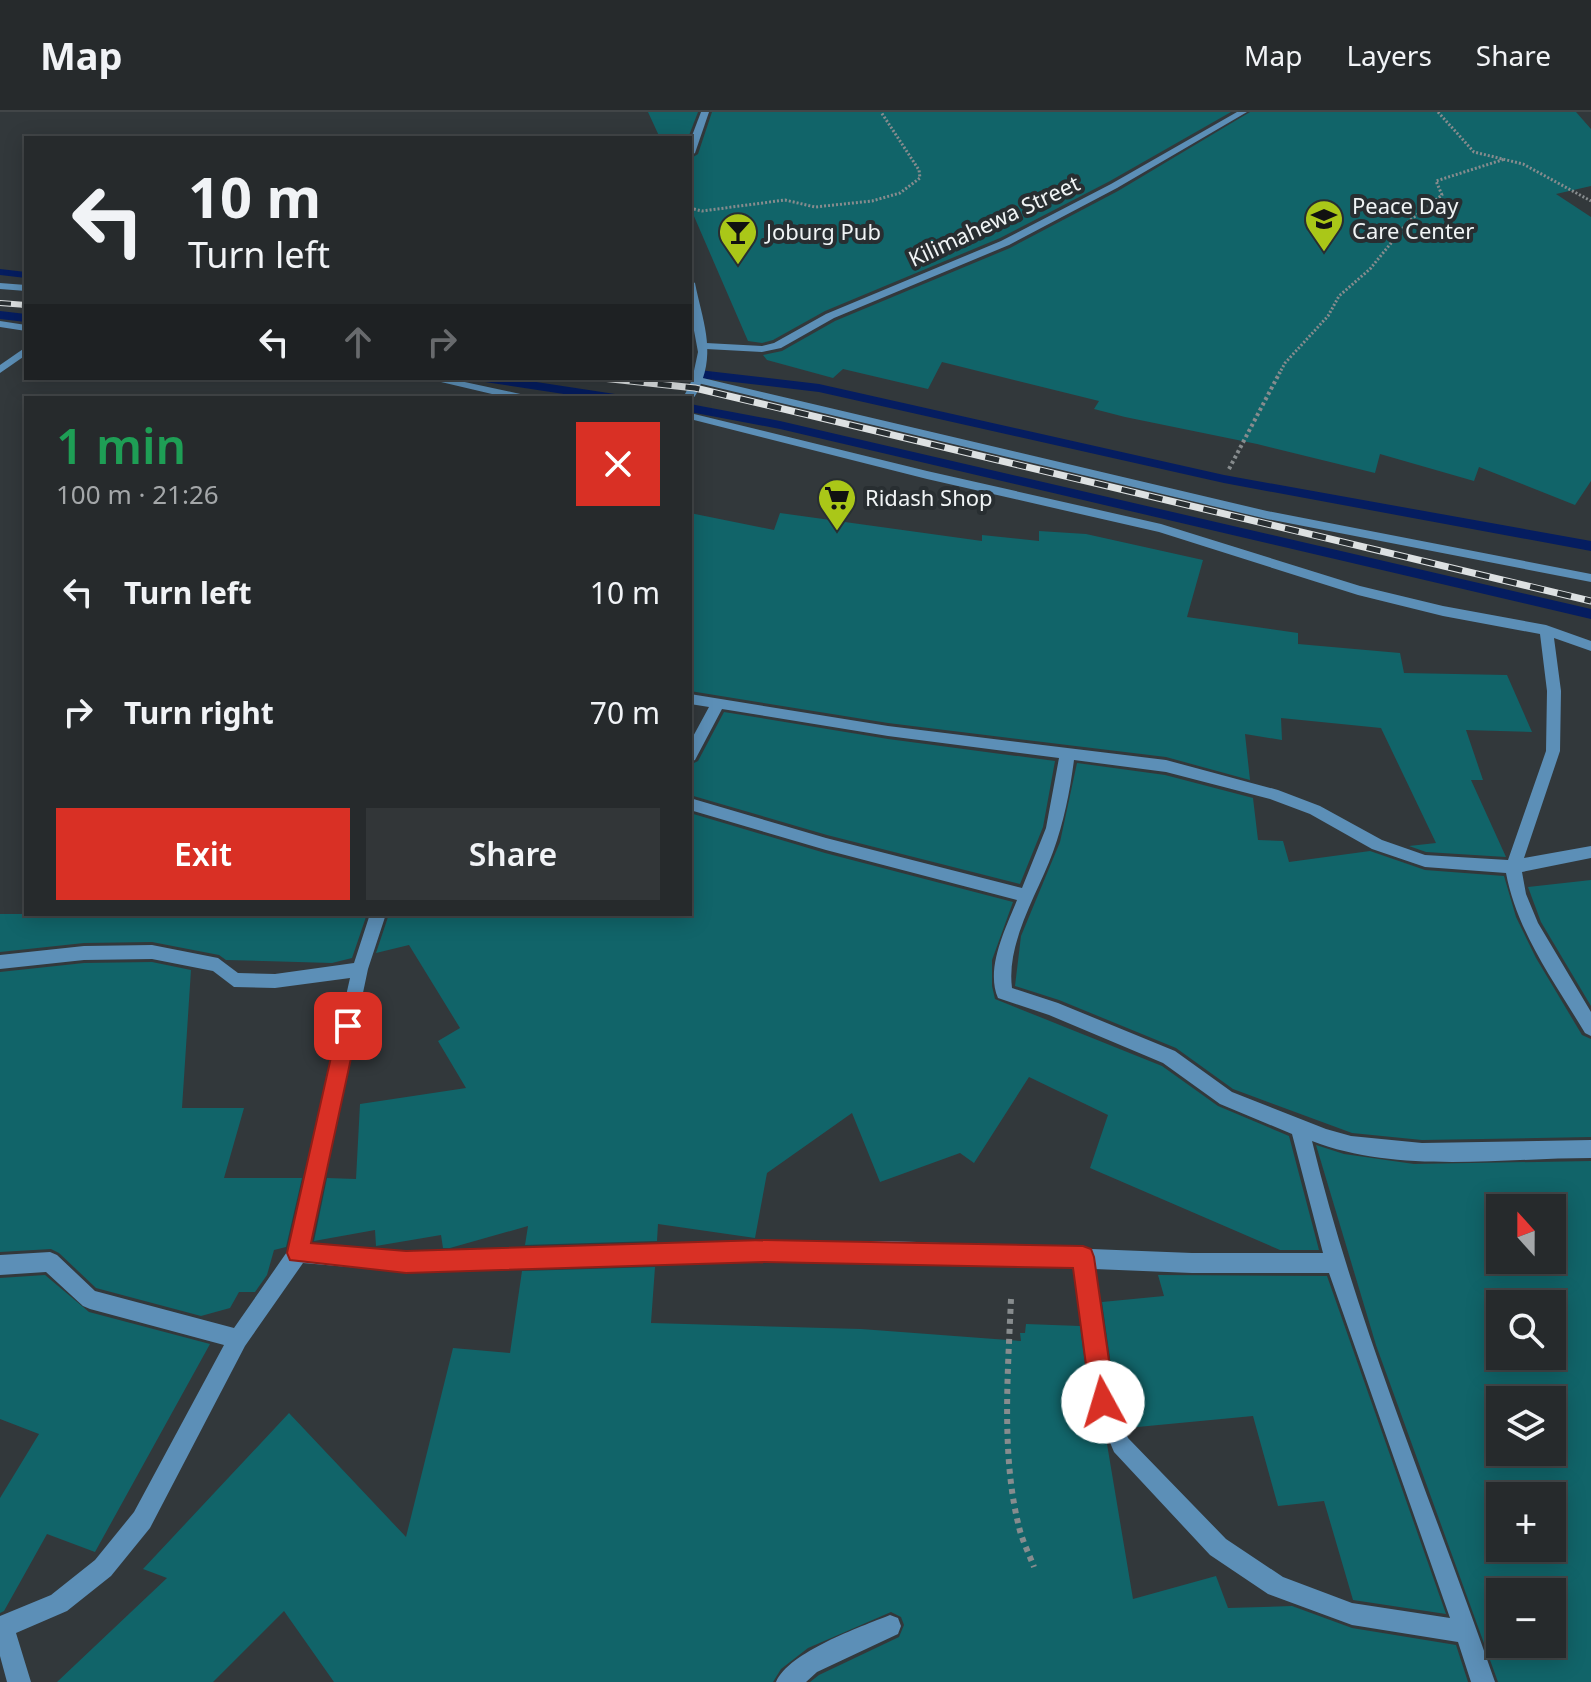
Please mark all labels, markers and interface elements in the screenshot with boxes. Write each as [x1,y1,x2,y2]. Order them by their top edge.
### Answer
text: Map [40,29,123,81]
text: Map [1244,36,1302,74]
text: Layers [1346,36,1432,74]
text: Share [1476,36,1551,74]
text: 10 m [188,158,321,234]
street label: Kilimahewa Street [903,167,1084,273]
icon: left [56,168,160,272]
place label: Peace Day Care Center [1352,190,1474,245]
school or university icon: Peace Day Care Center [1303,198,1345,253]
bar icon: Joburg Pub [717,211,759,266]
place label: Joburg Pub [764,216,881,246]
text: Turn left [188,230,330,279]
icon: left [252,320,296,364]
icon: ahead [336,320,380,364]
icon: right [420,320,464,364]
text: 1 min [56,413,186,478]
button: close [576,422,660,506]
text: 100 m · 21:26 [56,476,219,512]
supermarket icon: Ridash Shop [816,477,858,532]
place label: Ridash Shop [865,482,993,512]
icon: left [56,570,100,614]
text: Turn left [124,572,252,613]
text: 10 m [590,572,660,613]
icon: right [56,690,100,734]
text: Turn right [124,692,274,733]
text: 70 m [590,692,660,733]
button: Exit [56,808,350,900]
button: Share [366,808,660,900]
pin [314,992,382,1060]
icon: arrive [326,1004,370,1048]
north arrow [1486,1194,1566,1274]
map controls [1486,1194,1566,1658]
button: search [1486,1290,1566,1370]
position arrow [1061,1360,1145,1444]
button: layers [1486,1386,1566,1466]
button: + [1486,1482,1566,1562]
button: − [1486,1578,1566,1658]

